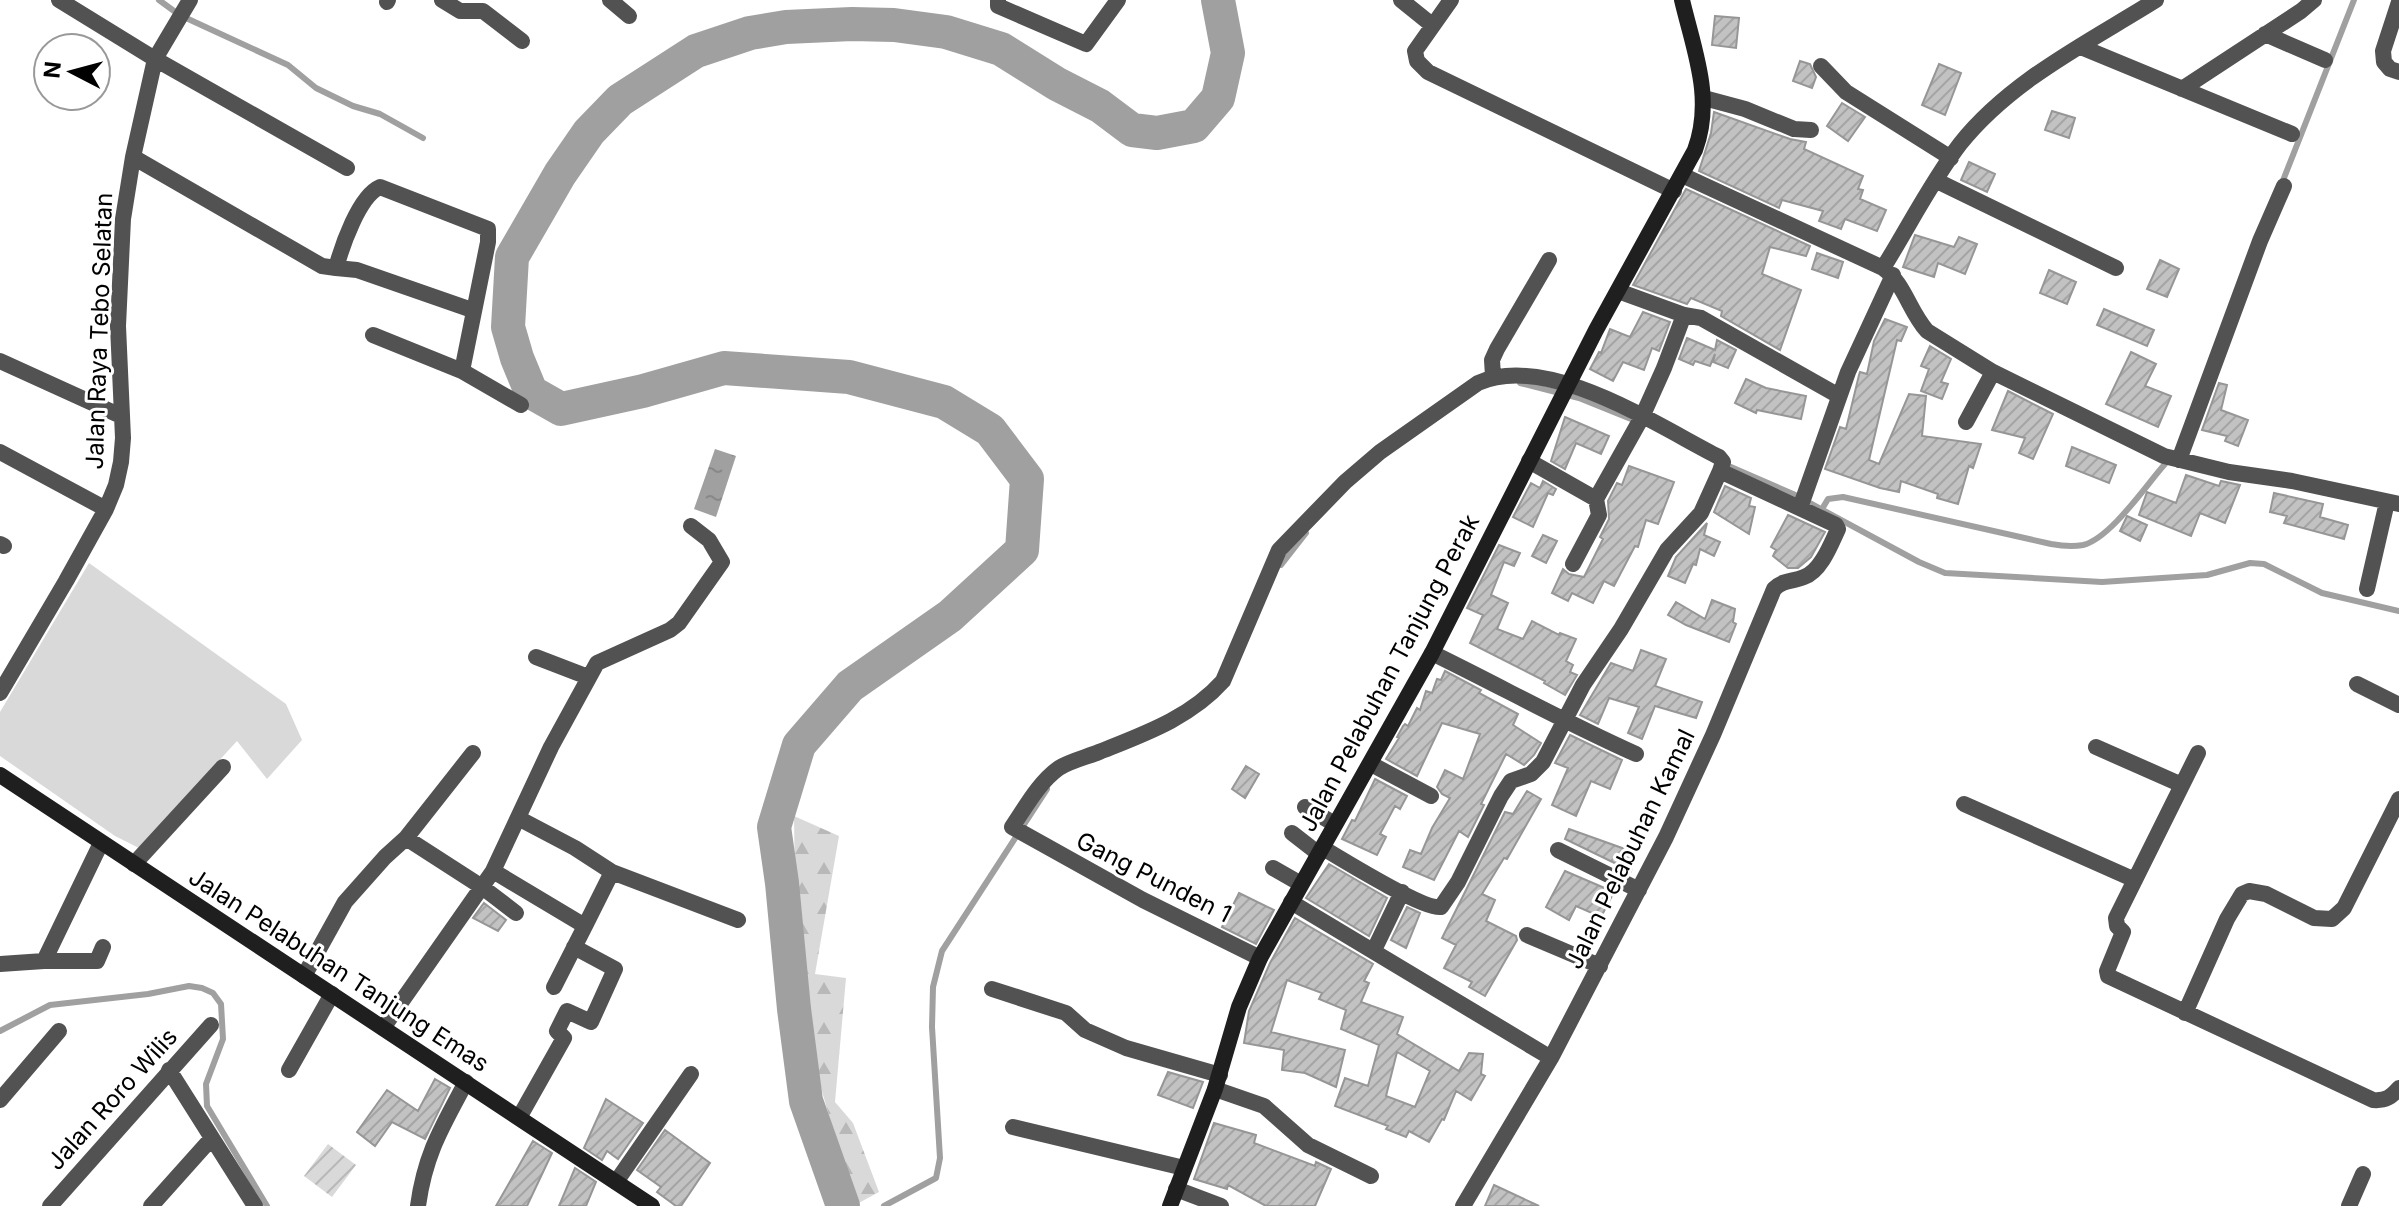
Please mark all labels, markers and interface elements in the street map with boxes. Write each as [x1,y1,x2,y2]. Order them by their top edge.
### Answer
north arrow [32,32,112,112]
text: N [38,60,66,80]
street label: Jalan Raya Tebo Selatan [80,192,118,470]
street label: Jalan Pelabuhan Tanjung Perak [1293,509,1485,837]
street label: Jalan Pelabuhan Kamal [1559,724,1701,974]
street label: Gang Punden 1 [1072,825,1236,929]
street label: Jalan Pelabuhan Tanjung Emas [183,862,495,1078]
street label: Jalan Roro Wilis [41,1022,183,1176]

